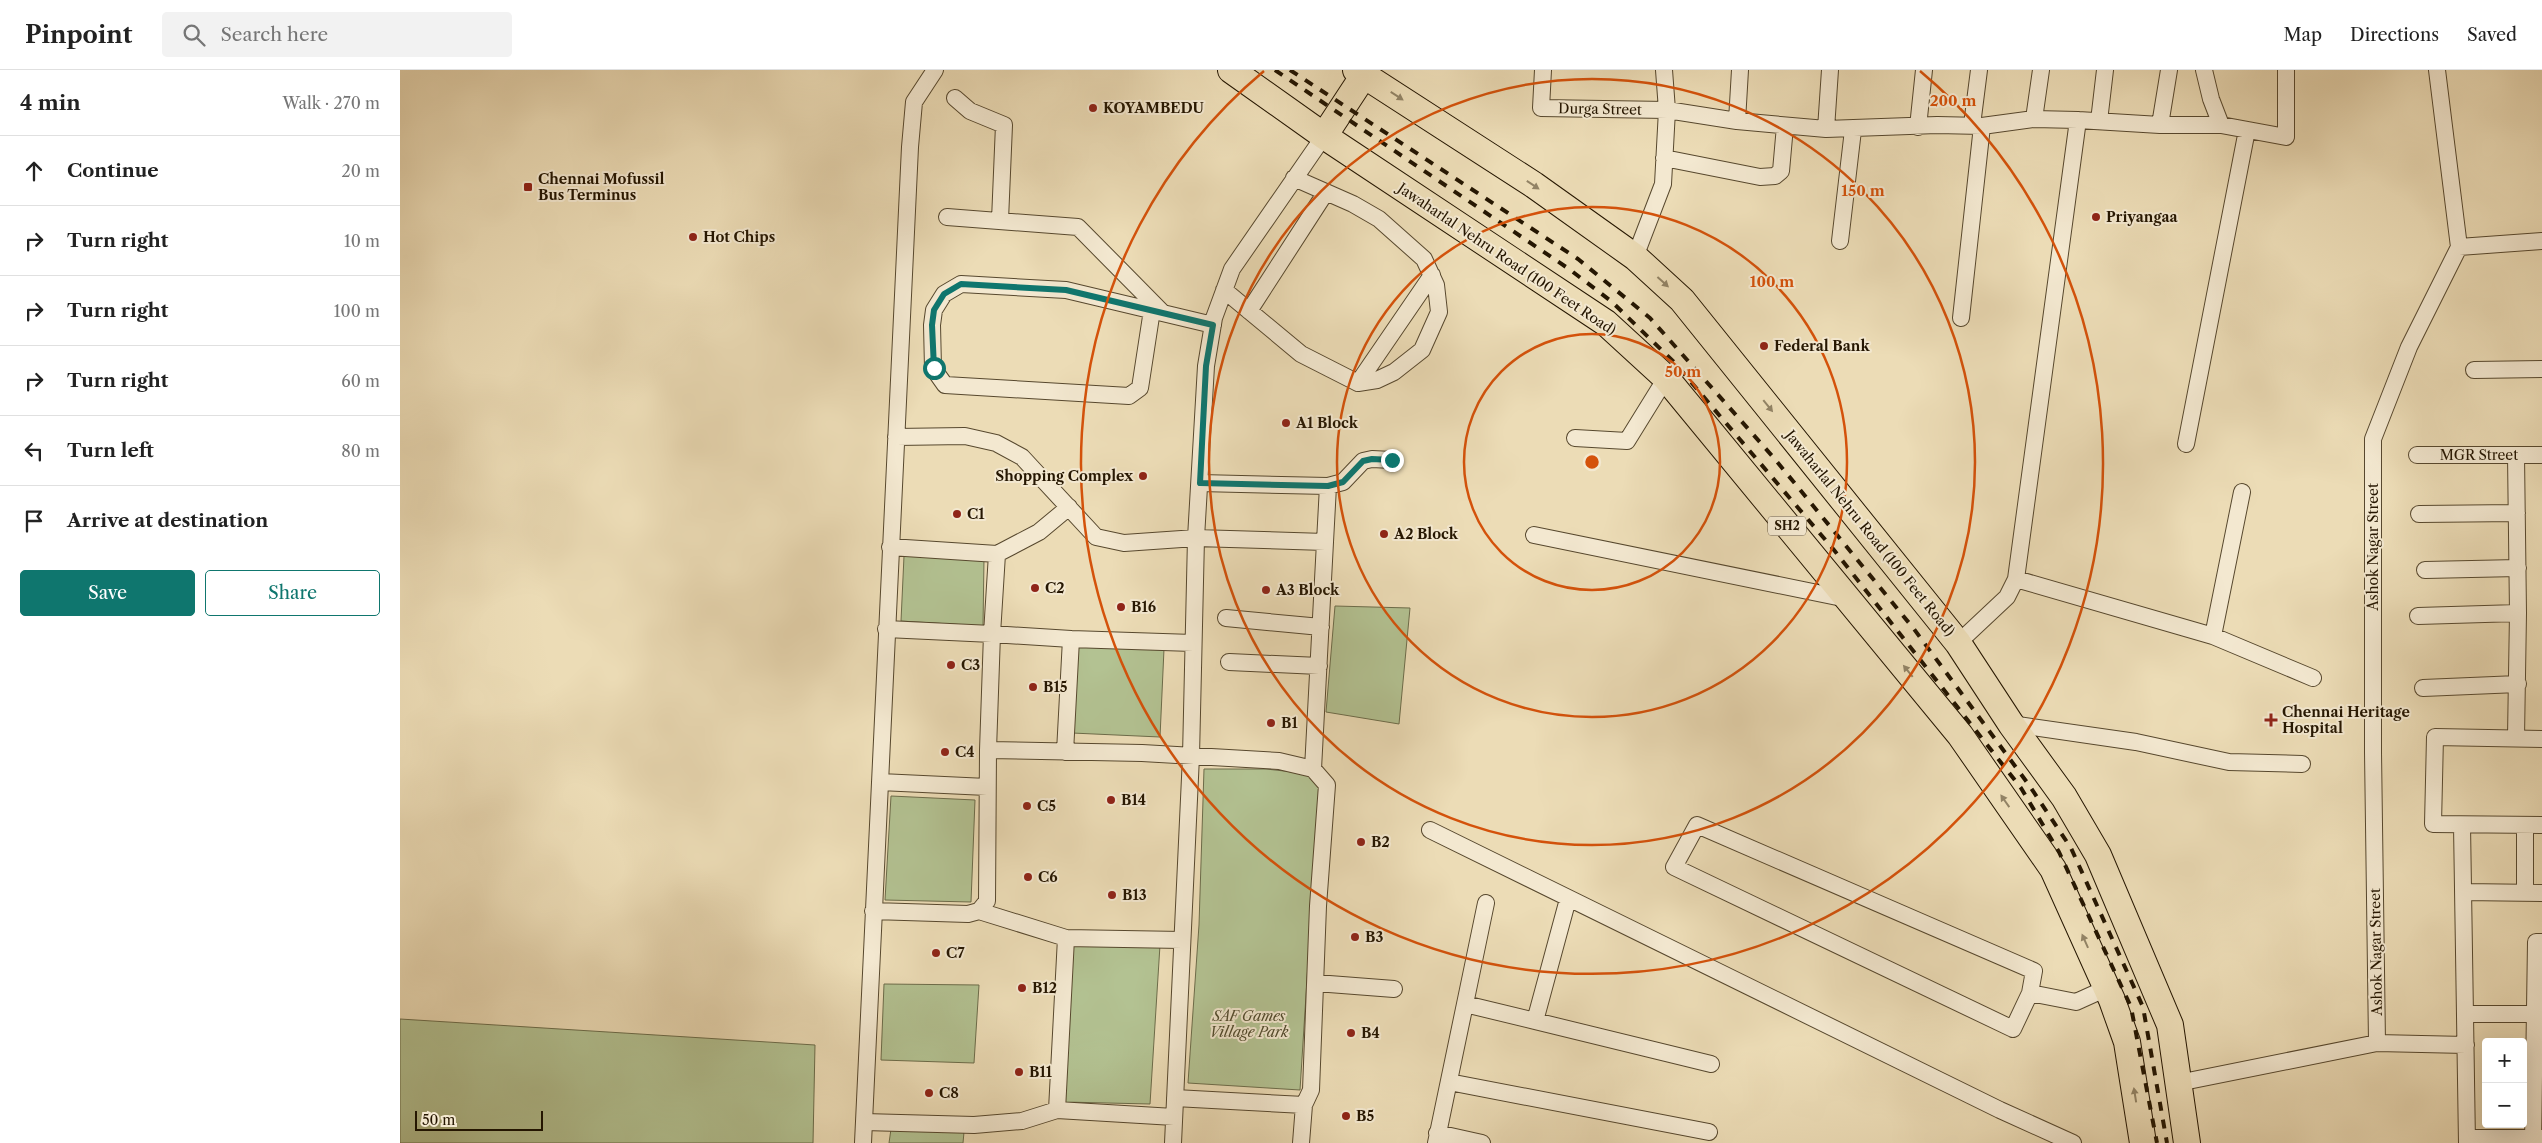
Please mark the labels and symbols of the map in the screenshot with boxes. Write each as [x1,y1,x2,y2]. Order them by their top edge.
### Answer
one-way arrow [1390,91,1403,101]
text: 200 m [1930,91,1976,110]
place label: KOYAMBEDU [1103,99,1204,117]
street label: Durga Street [1558,99,1642,119]
marker: KOYAMBEDU [1087,102,1099,114]
place label: Chennai Mofussil Bus Terminus [538,170,665,204]
street label: Jawaharlal Nehru Road (100 Feet Road) [1393,178,1620,339]
one-way arrow [1526,180,1540,189]
marker: Chennai Mofussil Bus Terminus [522,181,534,193]
text: 150 m [1841,181,1885,200]
place label: Priyangaa [2106,208,2179,226]
marker: Priyangaa [2090,211,2102,223]
place label: Hot Chips [703,228,775,246]
marker: Hot Chips [687,231,699,243]
text: 100 m [1750,272,1794,291]
one-way arrow [1656,277,1669,288]
place label: Federal Bank [1774,337,1870,355]
marker: Federal Bank [1758,340,1770,352]
route start [923,357,946,380]
text: 50 m [1665,362,1701,381]
one-way arrow [1762,399,1773,412]
place label: A1 Block [1295,414,1359,432]
marker: A1 Block [1280,417,1292,429]
street label: Jawaharlal Nehru Road (100 Feet Road) [1780,425,1959,640]
street label: MGR Street [2440,446,2518,464]
route end [1381,449,1404,472]
centre of rings [1583,453,1601,471]
place label: Shopping Complex [995,467,1134,485]
marker: Shopping Complex [1137,470,1149,482]
street label: Ashok Nagar Street [2364,483,2382,612]
place label: C1 [967,505,985,523]
marker: C1 [951,508,963,520]
road number: SH2 [1768,516,1806,536]
place label: A2 Block [1393,525,1459,543]
marker: A2 Block [1378,528,1390,540]
place label: C2 [1045,579,1065,597]
place label: A3 Block [1275,581,1340,599]
marker: C2 [1029,582,1041,594]
marker: A3 Block [1260,584,1272,596]
place label: B16 [1131,598,1156,616]
marker: B16 [1115,601,1127,613]
place label: C3 [961,656,980,674]
marker: C3 [945,659,957,671]
one-way arrow [1902,665,1913,678]
place label: B15 [1043,678,1068,696]
marker: B15 [1027,681,1039,693]
place label: Chennai Heritage Hospital [2282,703,2410,737]
marker: Chennai Heritage Hospital [2264,713,2278,727]
place label: B1 [1281,714,1298,732]
marker: B1 [1265,717,1277,729]
place label: C4 [955,743,975,761]
marker: C4 [939,746,951,758]
place label: B14 [1121,791,1146,809]
marker: B14 [1105,794,1117,806]
one-way arrow [1999,795,2010,808]
place label: C5 [1037,797,1056,815]
marker: C5 [1021,800,1033,812]
place label: B2 [1371,833,1390,851]
marker: B2 [1355,836,1367,848]
place label: C6 [1038,868,1058,886]
marker: C6 [1022,871,1034,883]
place label: B13 [1122,886,1147,904]
street label: Ashok Nagar Street [2366,888,2386,1017]
marker: B13 [1106,889,1118,901]
place label: B3 [1365,928,1383,946]
marker: B3 [1349,931,1361,943]
one-way arrow [2081,934,2089,948]
place label: C7 [946,944,965,962]
marker: C7 [930,947,942,959]
place label: B12 [1032,979,1057,997]
marker: B12 [1016,982,1028,994]
park label: SAF Games Village Park [1210,1007,1289,1041]
place label: B4 [1361,1024,1380,1042]
marker: B4 [1345,1027,1357,1039]
place label: B11 [1029,1063,1053,1081]
marker: B11 [1013,1066,1025,1078]
place label: C8 [939,1084,959,1102]
marker: C8 [923,1087,935,1099]
one-way arrow [2131,1087,2139,1103]
place label: B5 [1356,1107,1374,1125]
scale bar [415,1108,542,1131]
marker: B5 [1340,1110,1352,1122]

